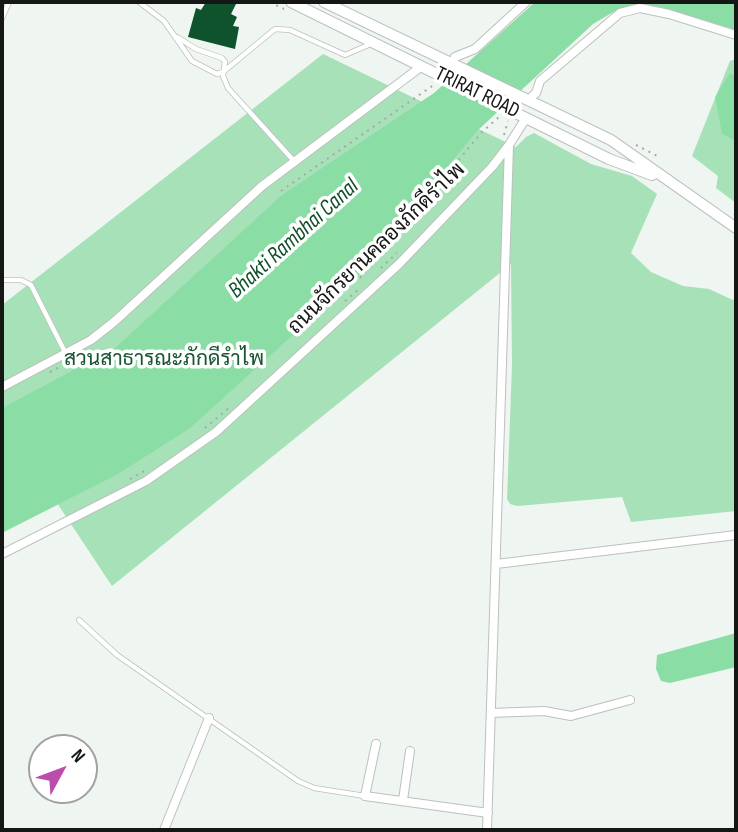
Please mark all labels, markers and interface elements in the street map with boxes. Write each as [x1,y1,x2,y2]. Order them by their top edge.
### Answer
street label: TRIRAT ROAD [431,62,523,124]
street label: ถนนจักรยานคลองภักดีรำไพ [283,158,471,340]
water label: Bhakti Rambhai Canal [223,173,365,305]
park label: สวนสาธารณะภักดีรำไพ [64,347,264,373]
north arrow [28,734,98,804]
text: N [66,745,90,768]

